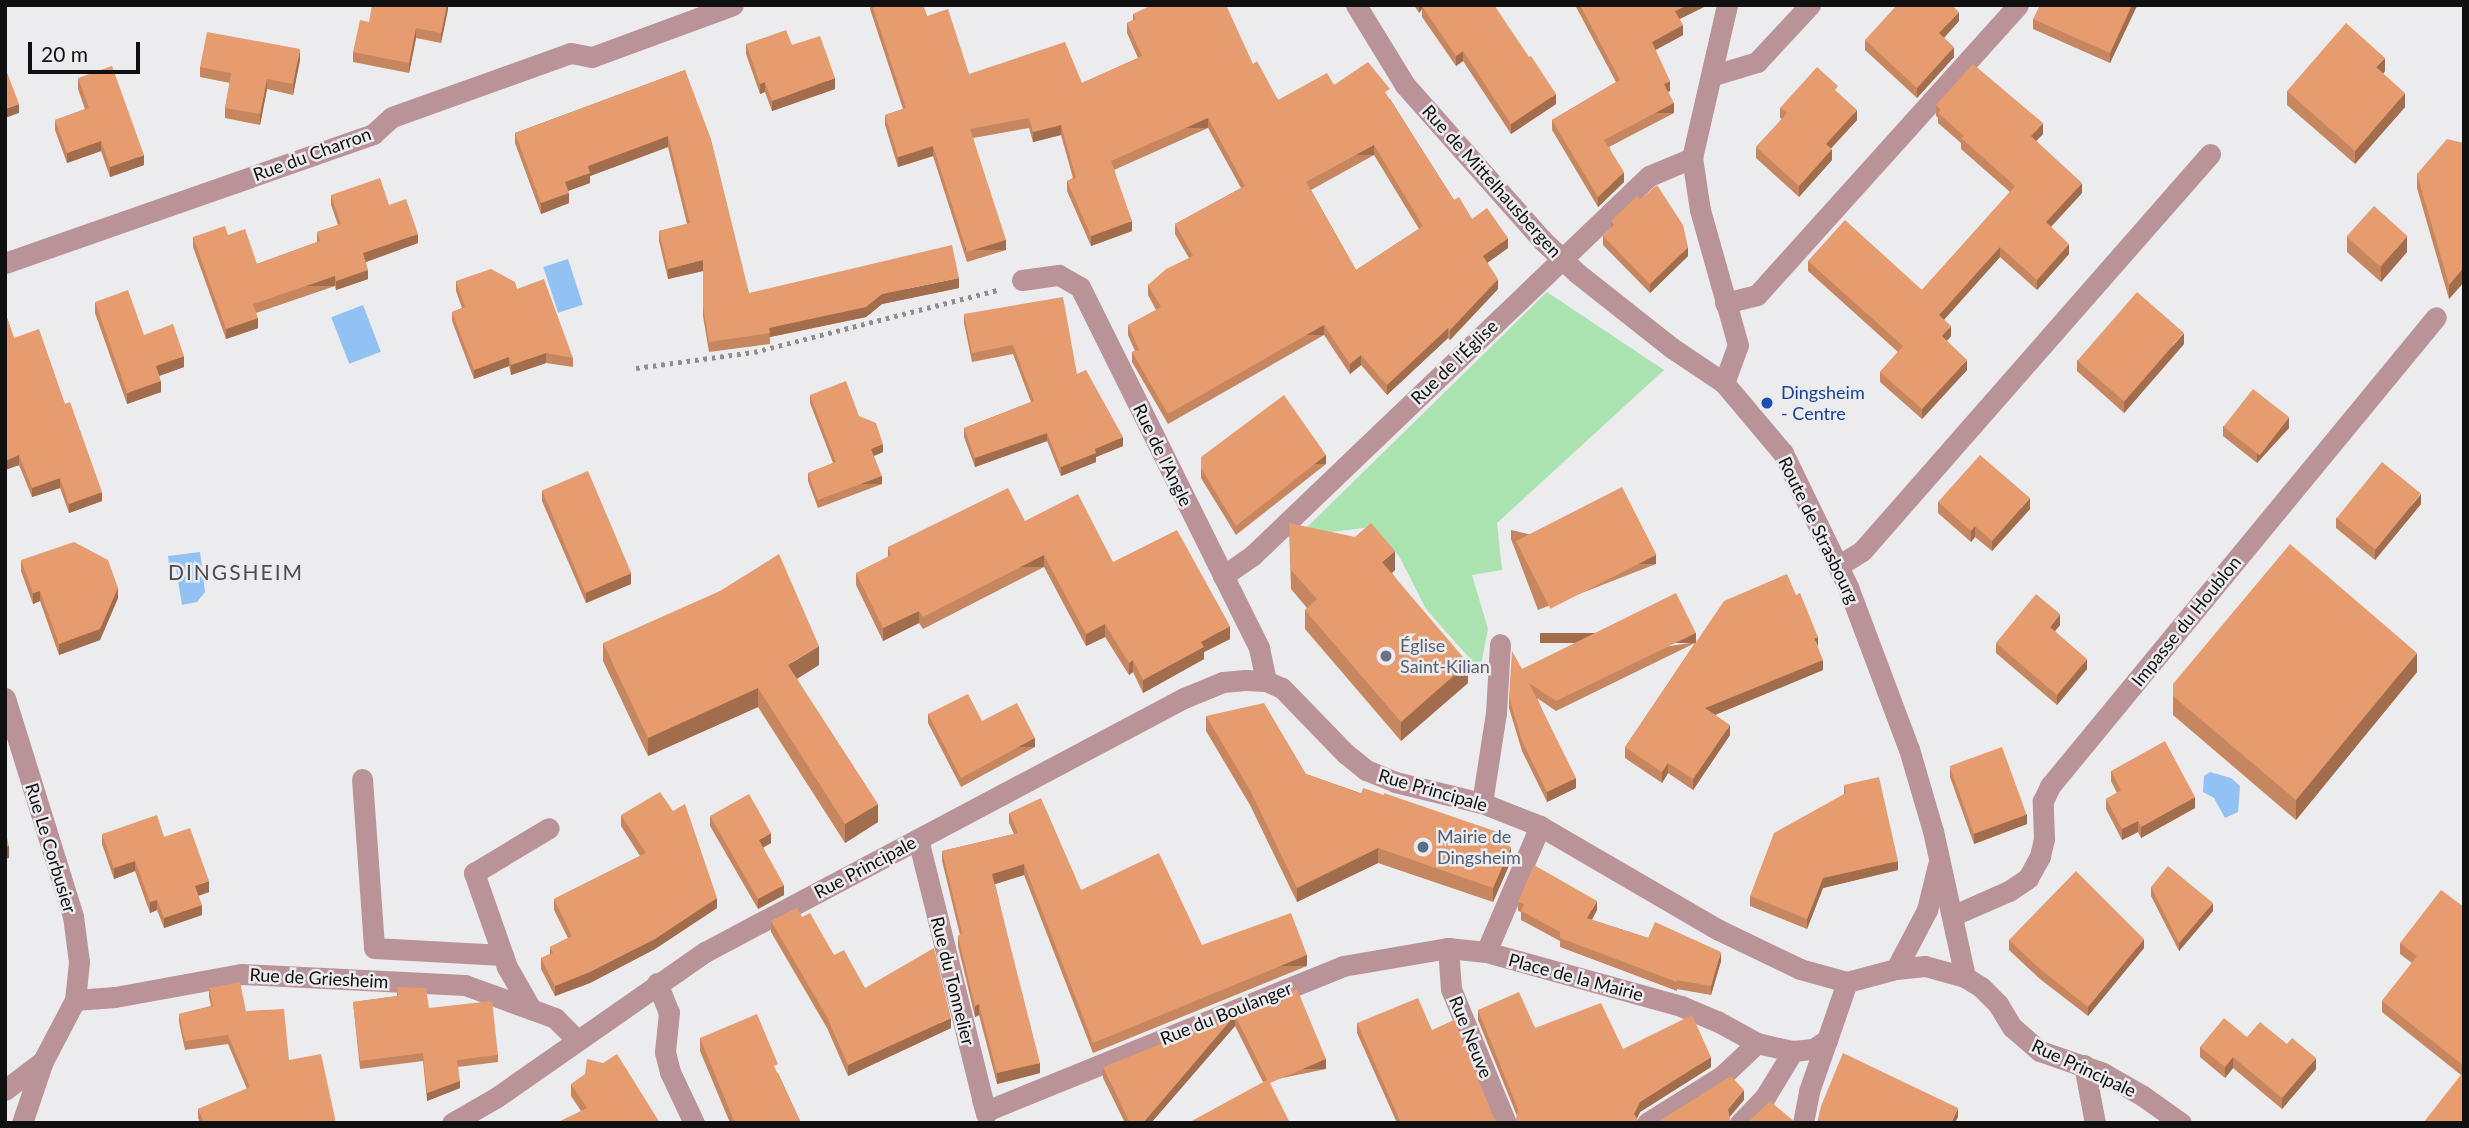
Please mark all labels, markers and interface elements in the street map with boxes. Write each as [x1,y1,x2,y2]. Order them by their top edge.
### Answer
scale bar [32,28,144,72]
text: 20 m [41,41,88,66]
street label: Rue de Mittelhausbergen [1418,100,1566,262]
street label: Rue du Charron [250,123,374,185]
street label: Rue de l'Église [1406,315,1502,409]
place label: Dingsheim - Centre [1781,382,1865,424]
marker: Dingsheim - Centre [1759,395,1775,411]
street label: Rue de l'Angle [1129,400,1197,510]
street label: Route de Strasbourg [1774,453,1864,607]
street label: Impasse du Houblon [2127,551,2245,691]
district label: DINGSHEIM [169,559,303,585]
place label: Église Saint-Kilian [1400,635,1490,678]
marker: Église Saint-Kilian [1378,648,1394,664]
street label: Rue Principale [1376,764,1490,816]
street label: Rue Le Corbusier [21,780,81,916]
place label: Mairie de Dingsheim [1437,826,1521,868]
street label: Rue Principale [810,831,920,903]
marker: Mairie de Dingsheim [1415,839,1431,855]
street label: Rue du Tonnelier [926,914,980,1048]
street label: Place de la Mairie [1506,949,1646,1005]
street label: Rue de Griesheim [249,964,389,992]
street label: Rue du Boulanger [1157,977,1295,1049]
street label: Rue Neuve [1445,993,1497,1081]
street label: Rue Principale [2029,1034,2139,1102]

